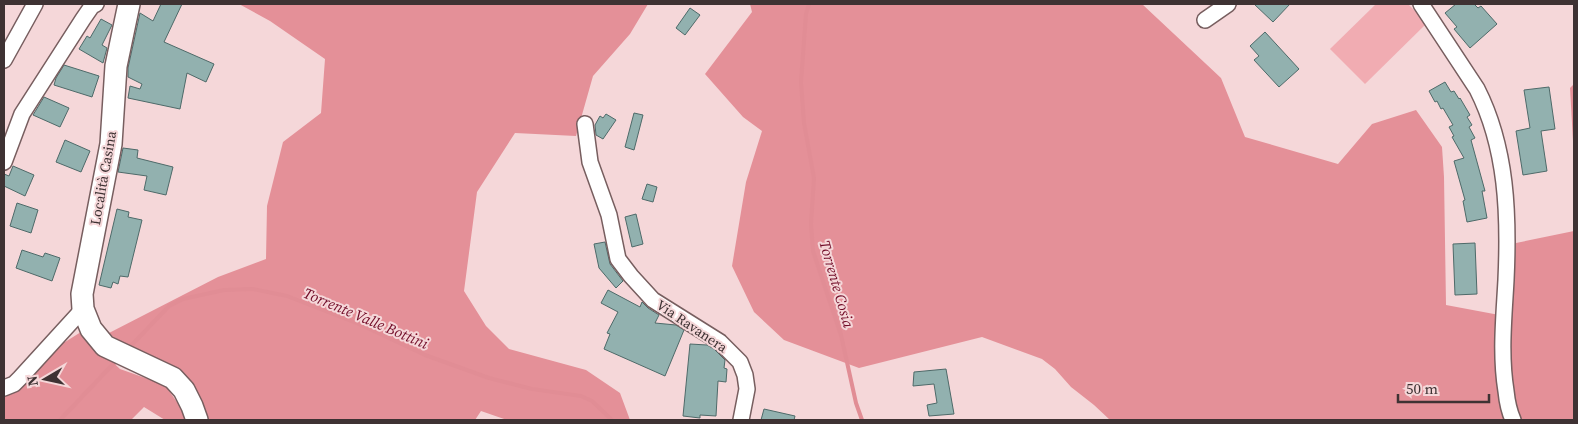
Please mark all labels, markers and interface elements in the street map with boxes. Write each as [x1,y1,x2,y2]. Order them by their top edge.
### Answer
street label: Località Casina [85,129,121,227]
water label: Torrente Cosia [815,238,860,330]
water label: Torrente Valle Bottini [300,282,432,354]
street label: Via Ravanera [652,295,732,358]
north arrow [20,354,70,404]
scale bar [1398,372,1489,404]
text: N [21,374,43,388]
text: 50 m [1406,378,1438,399]

